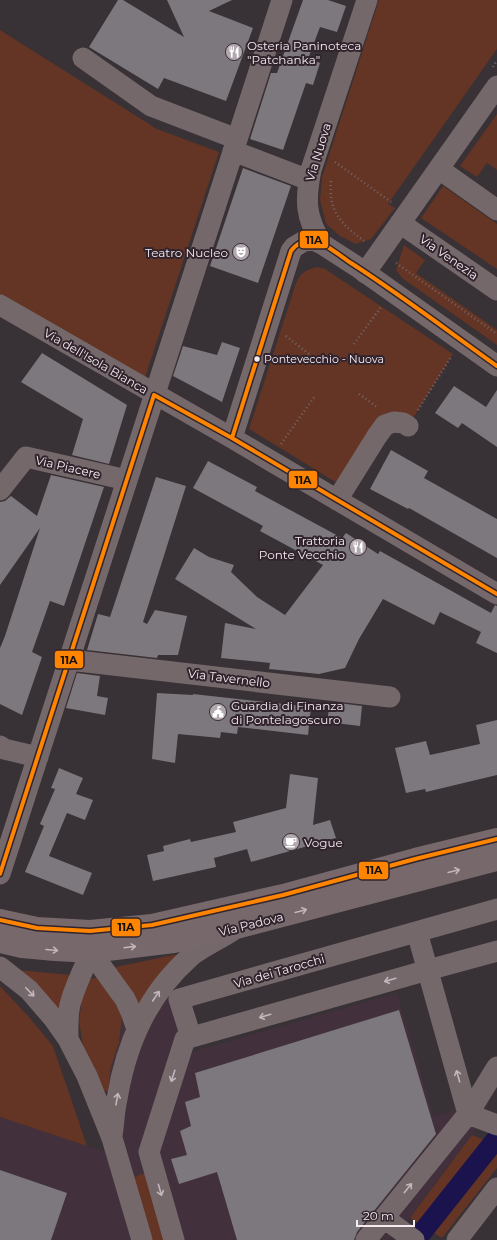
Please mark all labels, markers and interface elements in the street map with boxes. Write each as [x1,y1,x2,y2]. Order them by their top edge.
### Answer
place label: Osteria Paninoteca "Patchanka" [247,38,361,67]
restaurant icon: Osteria Paninoteca "Patchanka" [224,42,244,62]
street label: Via Nuova [302,121,334,183]
line badge: 11A [299,230,329,249]
street label: Via Venezia [417,231,481,283]
text: 11A [305,233,323,247]
theatre icon: Teatro Nucleo [231,242,251,262]
place label: Teatro Nucleo [145,245,228,260]
street label: Via dell'Isola Bianca [41,325,151,397]
place label: Pontevecchio - Nuova [264,352,384,366]
marker: Pontevecchio - Nuova [252,354,262,364]
street label: Via Piacere [34,452,102,482]
line badge: 11A [288,470,318,489]
text: 11A [294,473,312,487]
place label: Trattoria Ponte Vecchio [259,533,345,562]
restaurant icon: Trattoria Ponte Vecchio [348,537,368,557]
line badge: 11A [54,650,84,669]
text: 11A [60,653,78,667]
street label: Via Tavernello [187,666,271,690]
place label: Guardia di Finanza di Pontelagoscuro [231,698,344,727]
public building icon: Guardia di Finanza di Pontelagoscuro [208,702,228,722]
cafe icon: Vogue [281,832,301,852]
place label: Vogue [304,835,343,850]
line badge: 11A [358,861,389,880]
text: 11A [365,863,383,877]
one-way arrow [447,867,460,875]
one-way arrow [294,907,307,915]
street label: Via Padova [217,909,285,939]
line badge: 11A [111,918,141,937]
text: 11A [117,920,135,934]
one-way arrow [123,944,136,951]
one-way arrow [45,946,58,953]
street label: Via dei Tarocchi [232,951,326,991]
one-way arrow [384,977,397,984]
one-way arrow [25,987,35,997]
one-way arrow [152,990,160,1001]
one-way arrow [259,1013,272,1020]
one-way arrow [169,1069,176,1082]
one-way arrow [453,1070,461,1083]
one-way arrow [113,1093,121,1106]
one-way arrow [404,1182,413,1193]
one-way arrow [157,1183,164,1196]
scale bar [357,1202,414,1228]
text: 20 m [363,1208,394,1223]

